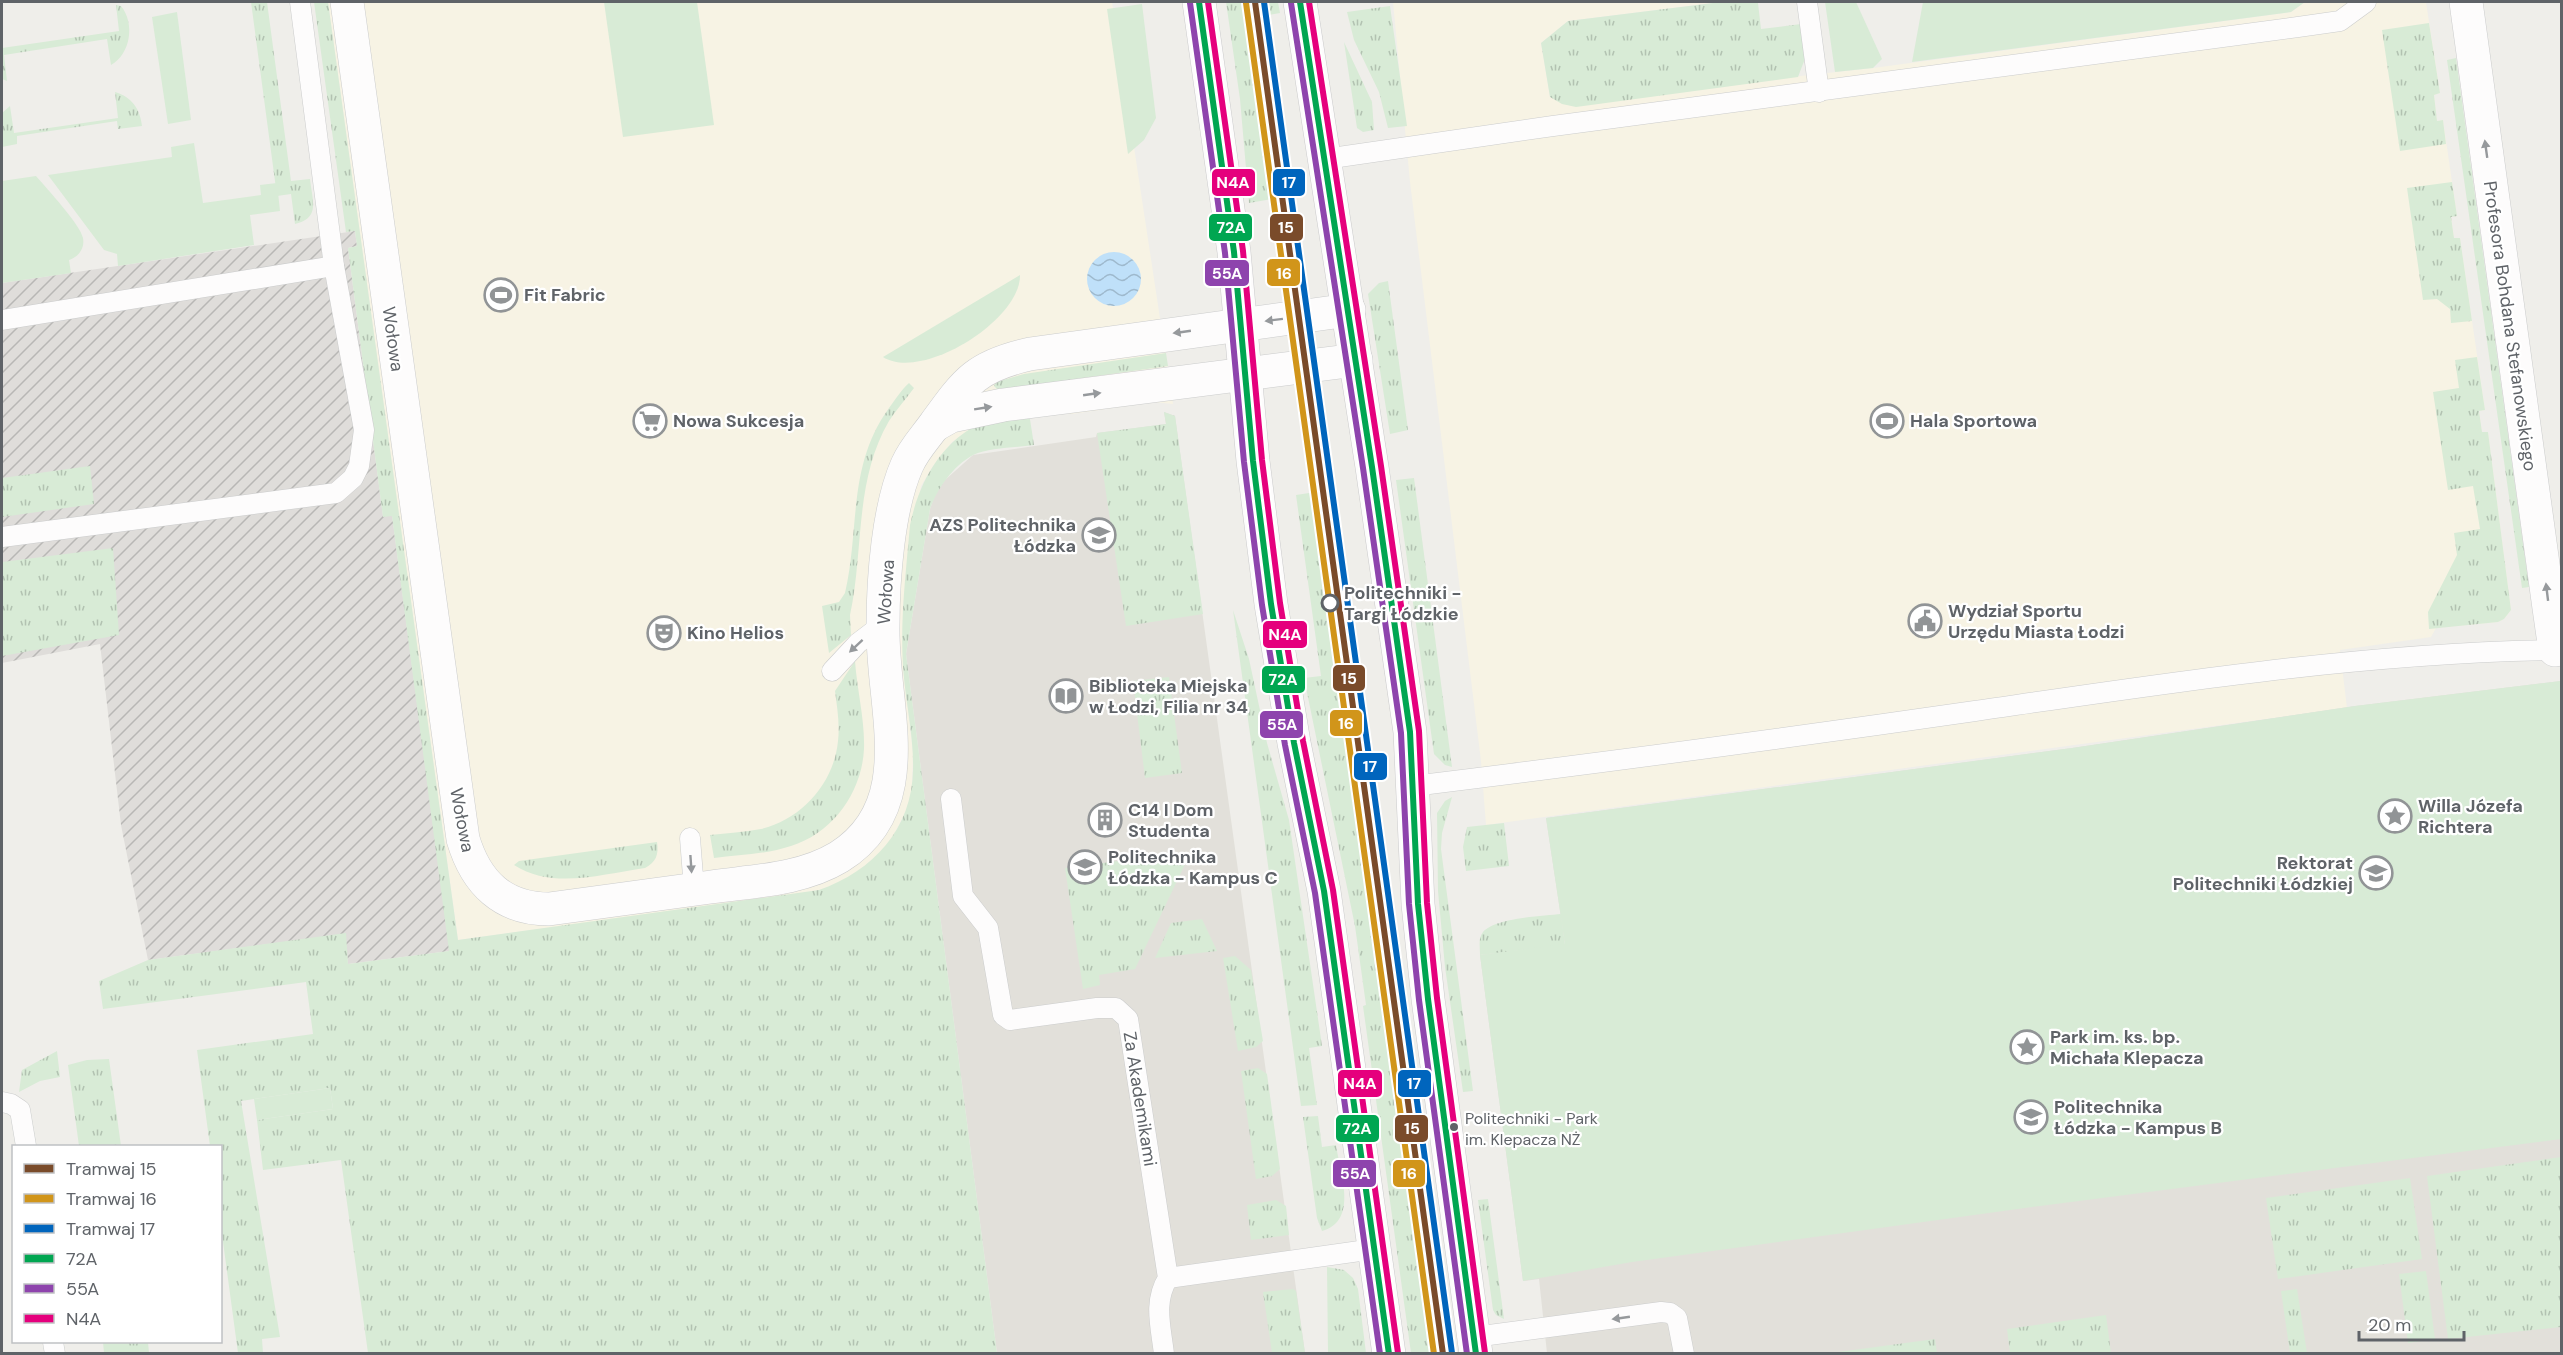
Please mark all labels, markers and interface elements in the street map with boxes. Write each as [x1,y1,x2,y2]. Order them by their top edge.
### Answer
one-way arrow [2481,139,2490,158]
line badge: N4A [1211,168,1256,197]
line badge: 17 [1272,168,1306,197]
text: N4A [1216,172,1250,193]
text: 17 [1282,172,1297,193]
street label: Profesora Bohdana Stefanowskiego [2478,179,2542,473]
line badge: 72A [1208,213,1253,242]
line badge: 15 [1269,213,1304,242]
text: 72A [1217,217,1246,238]
text: 15 [1278,217,1294,238]
line badge: 16 [1266,258,1301,287]
line badge: 55A [1204,259,1250,287]
text: 55A [1212,263,1242,284]
text: 16 [1276,263,1292,284]
sports icon: Fit Fabric [483,277,519,313]
place label: Fit Fabric [524,283,606,307]
street label: Wołowa [377,305,409,373]
one-way arrow [1264,315,1283,324]
one-way arrow [1173,328,1192,337]
one-way arrow [1082,390,1101,399]
supermarket icon: Nowa Sukcesja [632,403,668,439]
one-way arrow [973,403,992,412]
sports icon: Hala Sportowa [1869,403,1905,439]
place label: Nowa Sukcesja [673,409,804,433]
place label: Hala Sportowa [1910,409,2037,433]
place label: AZS Politechnika Łódzka [929,513,1076,558]
school or university icon: AZS Politechnika Łódzka [1081,517,1117,553]
street label: Wołowa [872,559,900,625]
place label: Politechniki - Targi Łódzkie [1344,581,1462,626]
one-way arrow [2542,582,2551,601]
marker: Politechniki - Targi Łódzkie [1321,594,1339,612]
place label: Wydział Sportu Urzędu Miasta Łodzi [1948,599,2124,644]
public building icon: Wydział Sportu Urzędu Miasta Łodzi [1907,603,1943,639]
theatre icon: Kino Helios [646,615,682,651]
line badge: N4A [1262,620,1308,649]
place label: Kino Helios [687,621,784,645]
text: N4A [1268,624,1302,645]
one-way arrow [849,638,863,652]
line badge: 15 [1332,664,1366,692]
line badge: 72A [1261,665,1306,694]
text: 15 [1341,668,1357,689]
text: 72A [1269,669,1298,690]
place label: Biblioteka Miejska w Łodzi, Filia nr 34 [1089,674,1248,719]
library icon: Biblioteka Miejska w Łodzi, Filia nr 34 [1048,678,1084,714]
line badge: 16 [1329,709,1363,737]
line badge: 55A [1259,710,1304,739]
text: 16 [1338,713,1354,734]
text: 55A [1267,714,1297,735]
line badge: 17 [1353,752,1388,781]
text: 17 [1363,756,1378,777]
street label: Wołowa [444,786,480,854]
place label: Willa Józefa Richtera [2418,794,2523,839]
place label: C14 I Dom Studenta [1128,798,1214,843]
place icon: Willa Józefa Richtera [2377,798,2413,834]
building icon: C14 I Dom Studenta [1087,802,1123,838]
place label: Politechnika Łódzka - Kampus C [1108,845,1278,890]
school or university icon: Politechnika Łódzka - Kampus C [1067,849,1103,885]
place label: Rektorat Politechniki Łódzkiej [2173,851,2353,896]
one-way arrow [687,854,696,873]
school or university icon: Rektorat Politechniki Łódzkiej [2358,855,2394,891]
place label: Park im. ks. bp. Michała Klepacza [2050,1025,2204,1070]
place icon: Park im. ks. bp. Michała Klepacza [2009,1029,2045,1065]
street label: Za Akademikami [1118,1030,1162,1168]
line badge: N4A [1337,1069,1383,1098]
line badge: 17 [1397,1069,1432,1098]
text: N4A [1343,1073,1377,1094]
text: 17 [1407,1073,1422,1094]
place label: Politechnika Łódzka - Kampus B [2054,1095,2222,1140]
school or university icon: Politechnika Łódzka - Kampus B [2013,1099,2049,1135]
place label: Politechniki - Park im. Klepacza NŻ [1465,1108,1598,1150]
line badge: 72A [1335,1114,1380,1143]
line badge: 15 [1394,1114,1429,1143]
text: 72A [1343,1118,1372,1139]
text: 15 [1404,1118,1420,1139]
marker: Politechniki - Park im. Klepacza NŻ [1448,1121,1460,1133]
legend [12,1145,222,1343]
text: Tramwaj 15 [66,1157,157,1181]
line badge: 55A [1332,1159,1377,1188]
line badge: 16 [1392,1159,1426,1188]
text: 55A [1340,1163,1370,1184]
text: 16 [1401,1163,1417,1184]
text: Tramwaj 16 [66,1187,157,1211]
text: Tramwaj 17 [66,1217,155,1241]
text: 72A [66,1247,98,1271]
text: 55A [66,1277,99,1301]
scale bar [2359,1304,2464,1342]
text: N4A [66,1307,101,1331]
one-way arrow [1611,1313,1630,1322]
text: 20 m [2368,1313,2411,1337]

